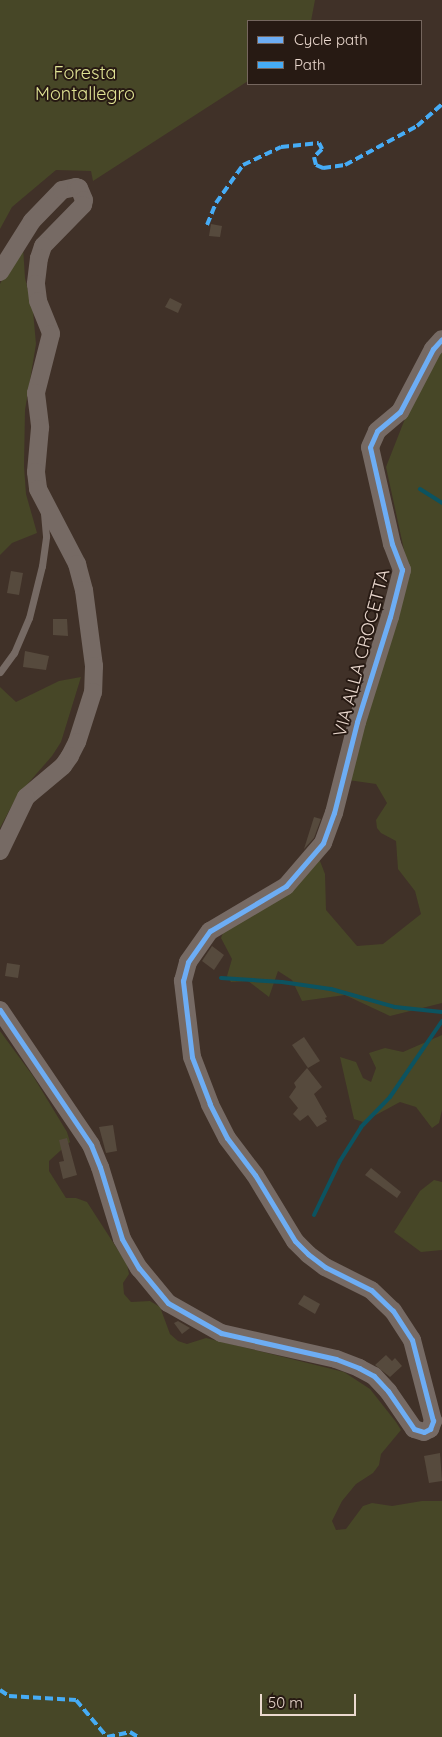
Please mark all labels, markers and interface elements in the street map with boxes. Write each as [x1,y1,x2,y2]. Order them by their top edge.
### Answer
legend [247,20,422,85]
text: Cycle path [294,30,368,49]
text: Path [294,55,326,74]
park label: Foresta Montallegro [35,63,135,106]
street label: VIA ALLA CROCETTA [329,567,395,739]
scale bar [262,1684,358,1716]
text: 50 m [268,1693,303,1712]

